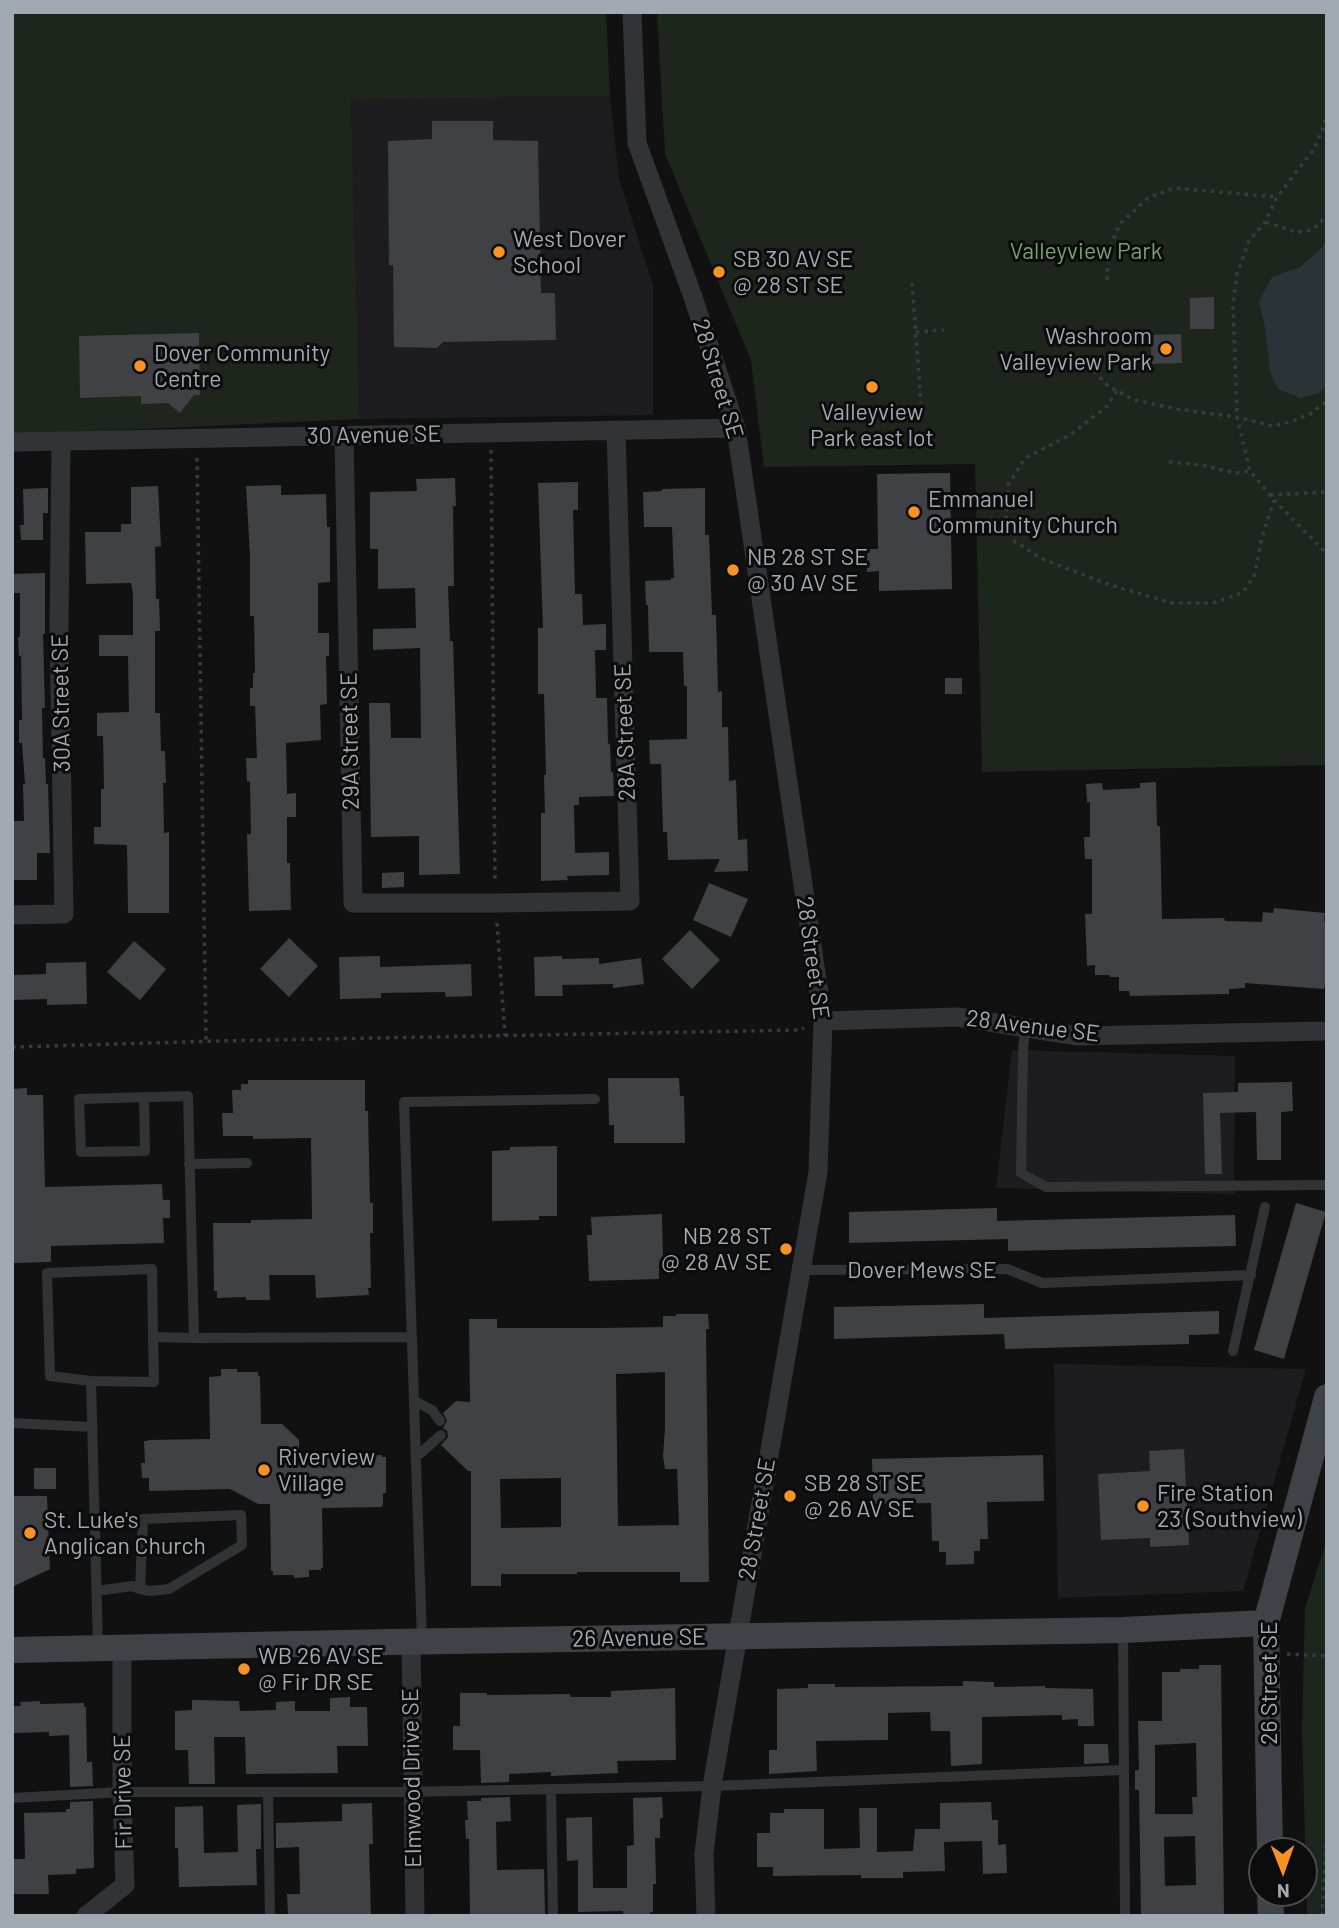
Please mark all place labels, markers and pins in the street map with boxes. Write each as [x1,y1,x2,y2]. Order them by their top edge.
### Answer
place label: West Dover School [513,225,626,279]
marker: West Dover School [491,244,507,260]
place label: SB 30 AV SE @ 28 ST SE [733,245,853,299]
marker: SB 30 AV SE @ 28 ST SE [711,264,727,280]
place label: Washroom Valleyview Park [1000,322,1152,376]
place label: Dover Community Centre [154,339,330,393]
marker: Washroom Valleyview Park [1158,341,1174,357]
marker: Dover Community Centre [132,358,148,374]
marker: Valleyview Park east lot [864,379,880,395]
place label: Valleyview Park east lot [810,398,934,452]
place label: Emmanuel Community Church [928,485,1118,539]
marker: Emmanuel Community Church [906,504,922,520]
place label: NB 28 ST SE @ 30 AV SE [747,543,868,597]
marker: NB 28 ST SE @ 30 AV SE [725,562,741,578]
place label: NB 28 ST @ 28 AV SE [661,1222,772,1276]
marker: NB 28 ST @ 28 AV SE [778,1241,794,1257]
place label: Riverview Village [278,1443,375,1497]
marker: Riverview Village [256,1462,272,1478]
place label: SB 28 ST SE @ 26 AV SE [804,1469,923,1523]
place label: Fire Station 23 (Southview) [1157,1479,1302,1533]
marker: SB 28 ST SE @ 26 AV SE [782,1488,798,1504]
marker: Fire Station 23 (Southview) [1135,1498,1151,1514]
place label: St. Luke's Anglican Church [44,1506,206,1560]
marker: St. Luke's Anglican Church [22,1525,38,1541]
place label: WB 26 AV SE @ Fir DR SE [258,1642,384,1696]
marker: WB 26 AV SE @ Fir DR SE [236,1661,252,1677]

